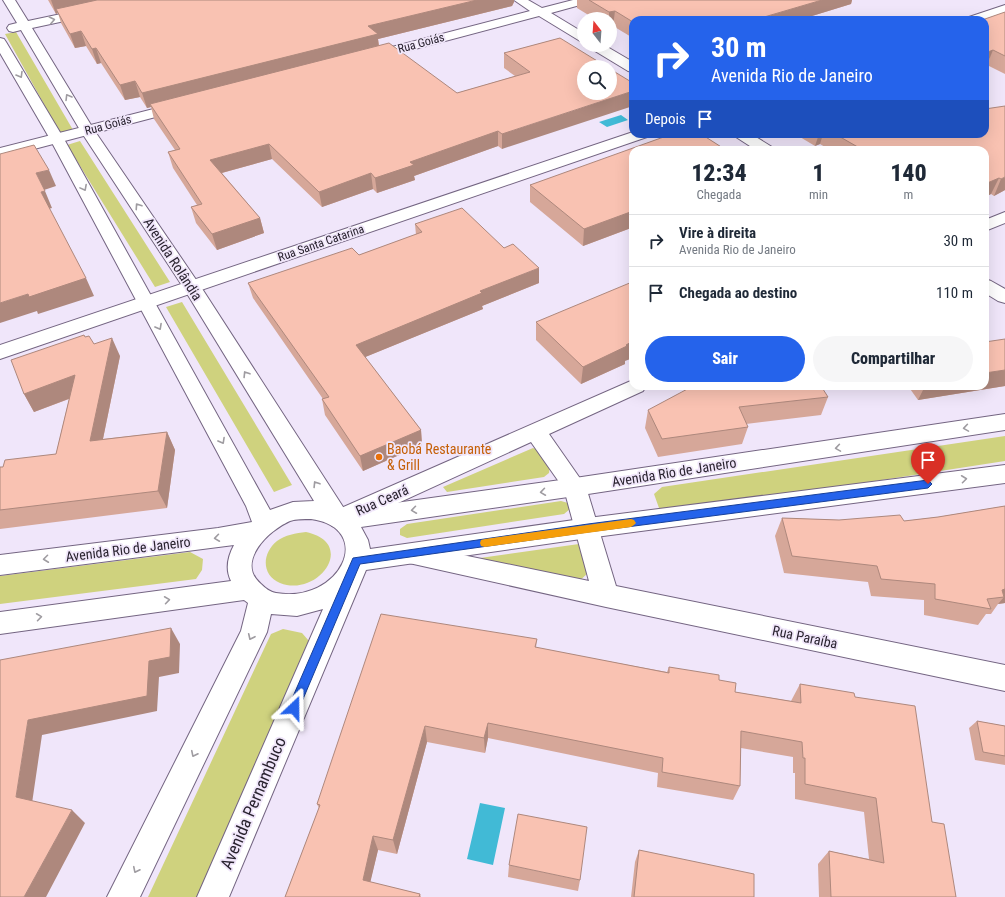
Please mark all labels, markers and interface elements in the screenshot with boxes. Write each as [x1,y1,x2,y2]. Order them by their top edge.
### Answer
north arrow [577,12,617,52]
map controls [577,12,617,100]
one-way arrow [49,17,55,25]
street label: Rua Goiás [396,30,446,56]
text: 30 m [711,31,767,64]
icon: right [645,32,697,84]
button: search [577,60,617,100]
text: Avenida Rio de Janeiro [711,65,873,86]
one-way arrow [15,71,22,78]
one-way arrow [65,94,72,101]
icon: arrive [694,108,716,130]
text: Depois [645,110,686,128]
street label: Rua Goiás [83,112,133,138]
text: 12:34 [691,159,747,187]
text: 1 [812,159,825,187]
text: 140 [890,159,927,187]
one-way arrow [80,184,87,192]
text: Chegada [696,187,741,202]
text: min [809,187,828,202]
text: m [904,187,913,202]
one-way arrow [135,203,143,210]
street label: Avenida Rolândia [140,215,206,303]
street label: Rua Santa Catarina [276,222,366,264]
text: Vire à direita [679,224,756,242]
icon: right [645,230,667,252]
text: 30 m [943,232,973,250]
text: Avenida Rio de Janeiro [679,242,796,257]
icon: arrive [645,282,667,304]
text: Chegada ao destino [679,284,797,302]
text: 110 m [936,284,973,302]
one-way arrow [155,323,162,330]
button: Sair [645,336,805,382]
button: Compartilhar [813,336,973,382]
one-way arrow [244,371,251,378]
one-way arrow [963,423,970,432]
one-way arrow [217,437,225,444]
place label: Baobá Restaurante & Grill [387,441,492,473]
one-way arrow [835,443,841,452]
pin [911,443,945,484]
icon: arrive [917,449,939,471]
marker: Baobá Restaurante & Grill [374,452,384,462]
street label: Avenida Rio de Janeiro [611,454,737,490]
one-way arrow [961,475,967,484]
one-way arrow [313,481,320,488]
street label: Rua Ceará [353,481,411,519]
one-way arrow [540,487,546,496]
one-way arrow [411,505,418,514]
street label: Avenida Rio de Janeiro [65,533,191,565]
one-way arrow [214,533,220,542]
one-way arrow [43,554,49,563]
one-way arrow [164,596,170,605]
one-way arrow [36,613,42,622]
street label: Rua Paraíba [771,622,839,652]
one-way arrow [248,633,256,640]
position arrow [273,687,315,729]
street label: Avenida Pernambuco [216,734,290,872]
one-way arrow [191,749,199,757]
one-way arrow [133,866,141,874]

